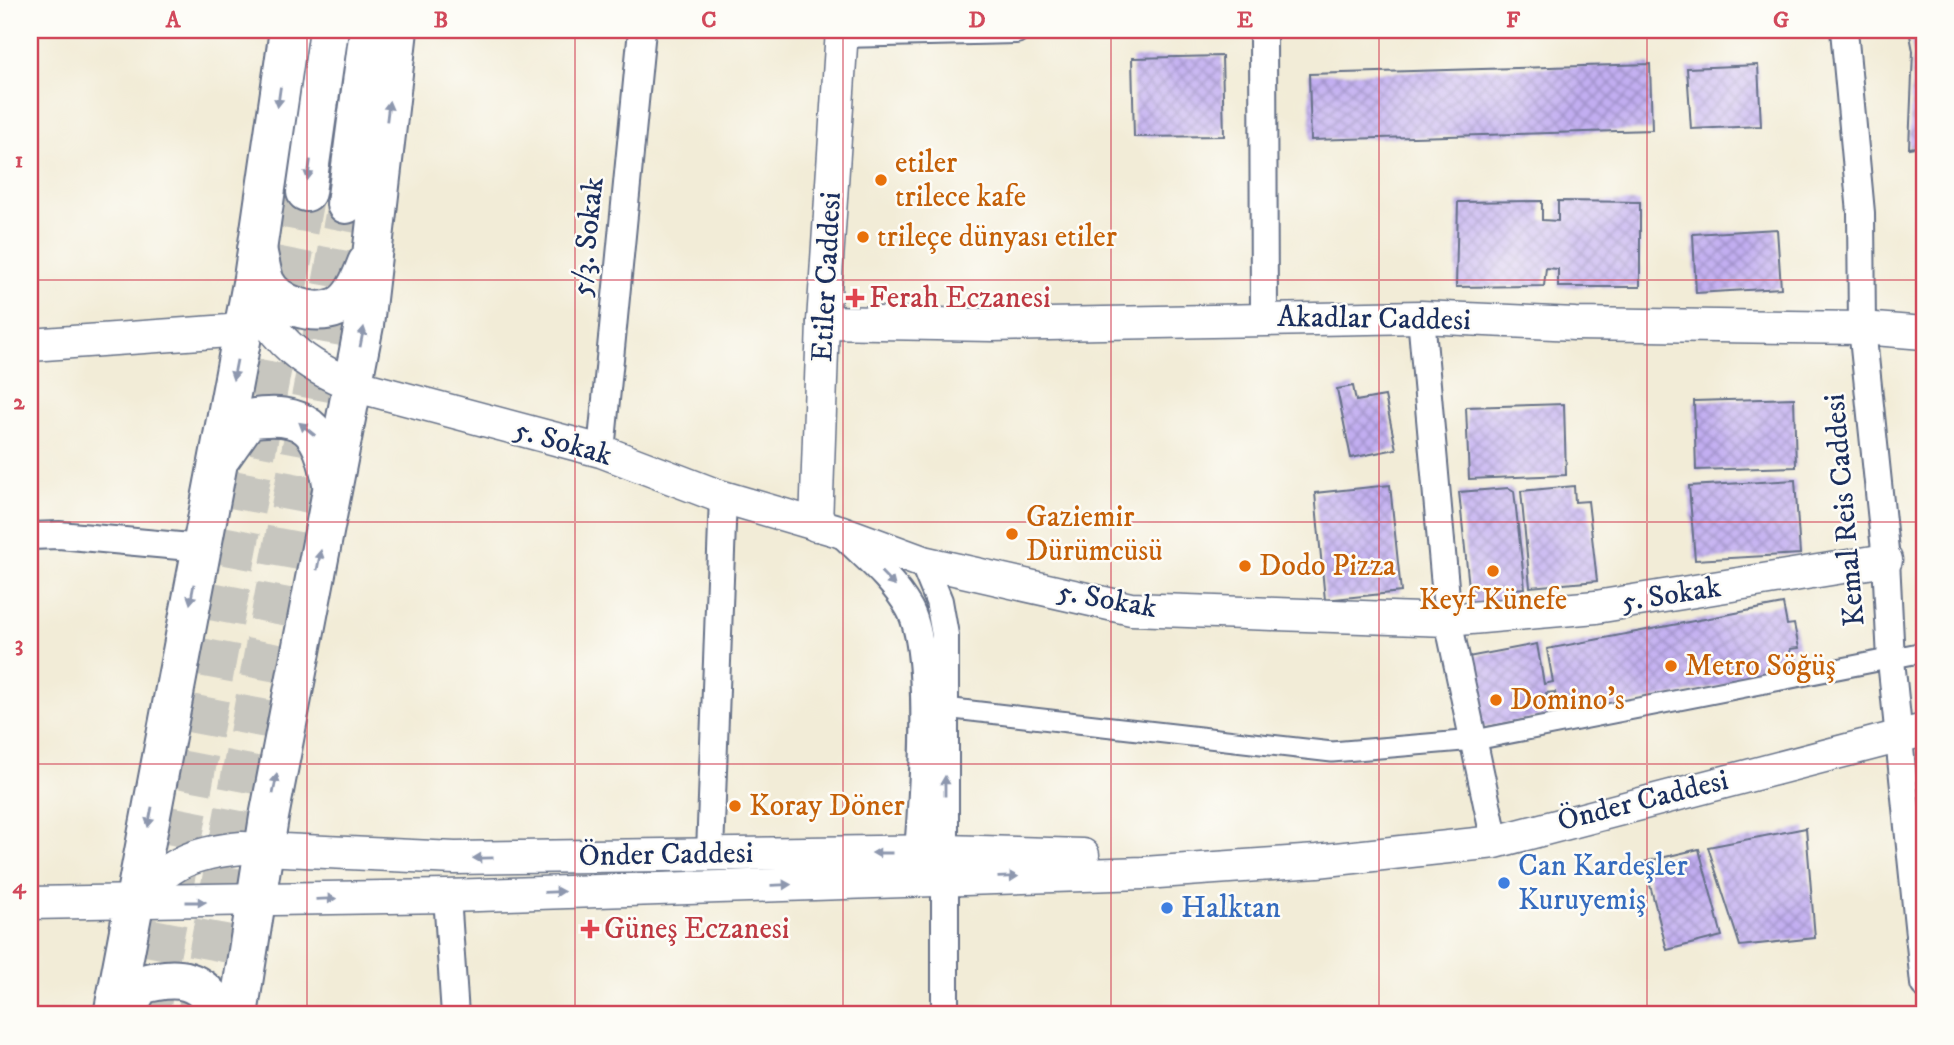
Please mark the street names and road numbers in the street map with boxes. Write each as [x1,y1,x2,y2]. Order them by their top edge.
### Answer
street label: 5/3. Sokak [563,175,613,299]
street label: Etiler Caddesi [804,191,850,363]
street label: Akadlar Caddesi [1277,299,1471,339]
street label: Kemal Reis Caddesi [1816,392,1874,628]
street label: 5. Sokak [510,411,616,475]
street label: 5. Sokak [1619,569,1724,621]
street label: 5. Sokak [1054,573,1160,627]
street label: Önder Caddesi [1554,761,1732,840]
street label: Önder Caddesi [578,834,754,875]

